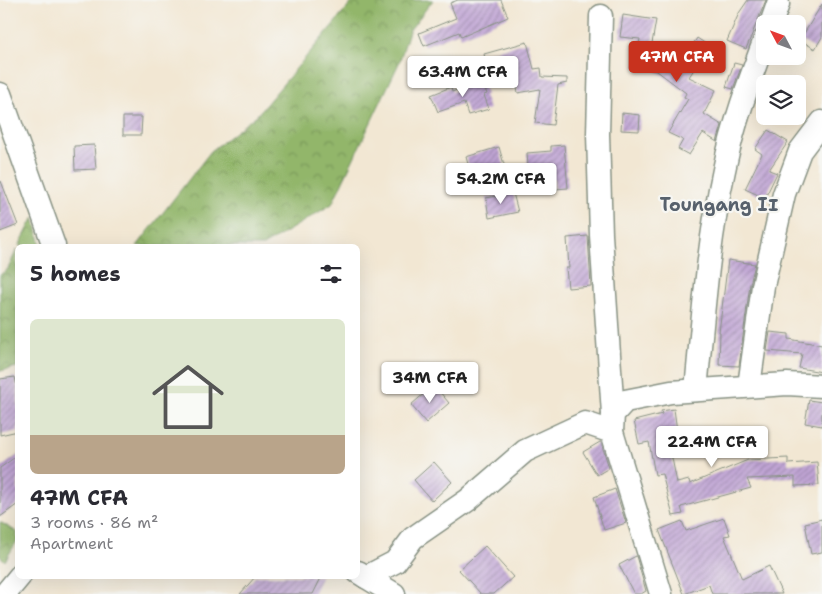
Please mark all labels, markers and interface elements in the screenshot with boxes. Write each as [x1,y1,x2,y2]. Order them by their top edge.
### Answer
north arrow [756,15,806,65]
map controls [756,15,806,125]
pin: 47M CFA [631,41,723,83]
text: 47M CFA [640,46,714,67]
pin: 63.4M CFA [406,56,520,98]
text: 63.4M CFA [418,61,508,82]
button: layers [756,75,806,125]
pin: 54.2M CFA [444,162,558,205]
text: 54.2M CFA [457,168,545,189]
district label: Toungang II [660,193,778,217]
text: 5 homes [30,260,121,288]
icon: filters [317,260,345,288]
icon: home [143,352,233,442]
pin: 34M CFA [384,362,476,404]
text: 34M CFA [392,367,468,388]
pin: 22.4M CFA [655,426,769,468]
text: 22.4M CFA [667,431,757,452]
text: 47M CFA [30,484,128,512]
text: 3 rooms · 86 m² [30,512,158,533]
text: Apartment [30,533,113,554]

